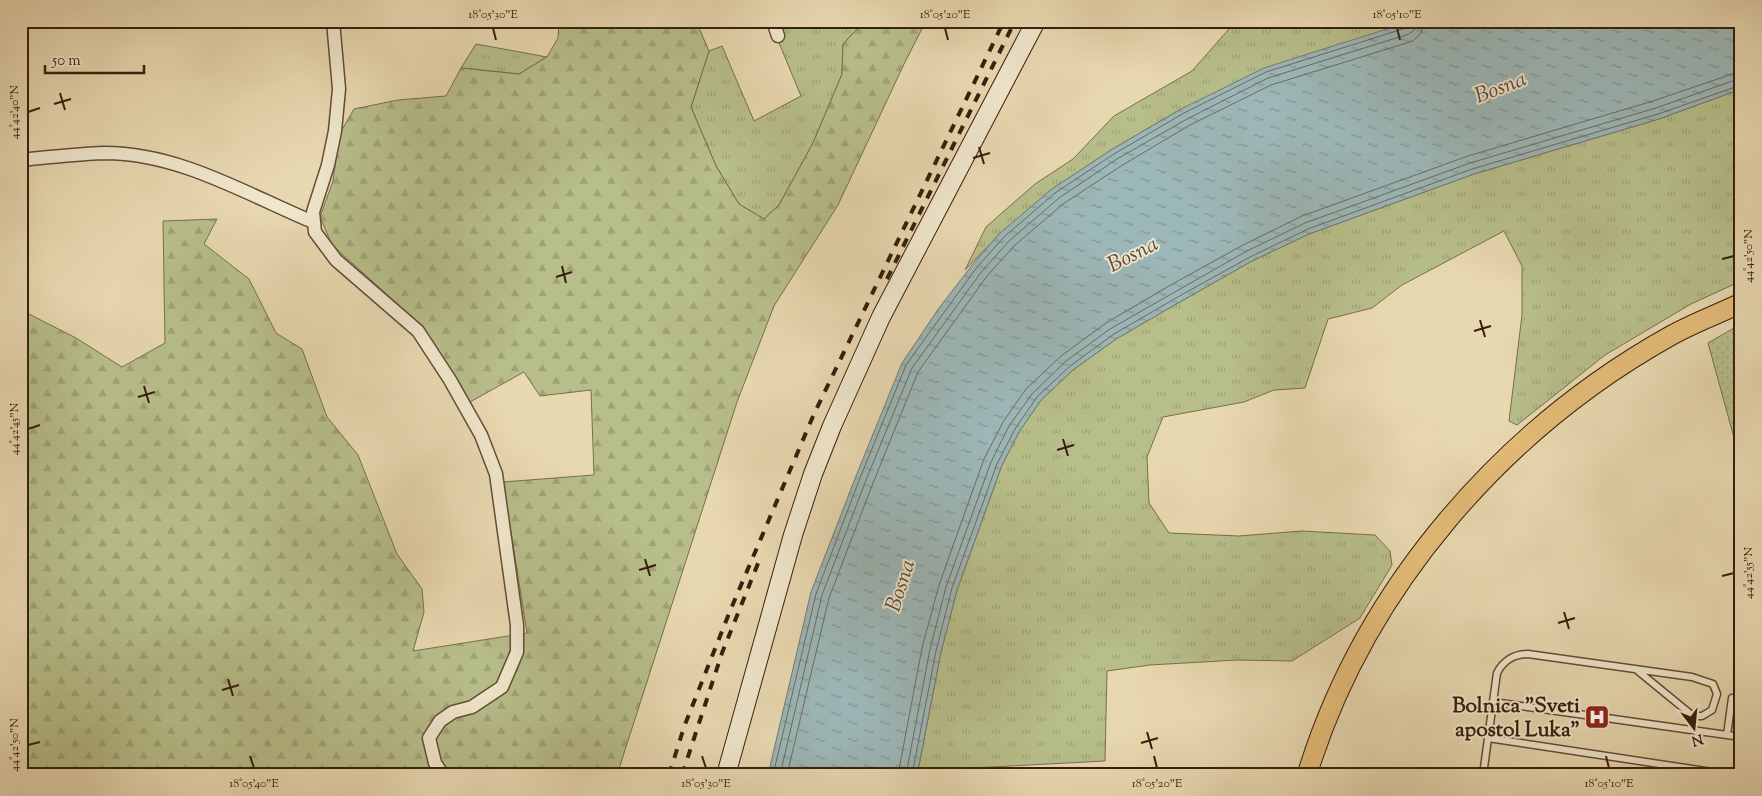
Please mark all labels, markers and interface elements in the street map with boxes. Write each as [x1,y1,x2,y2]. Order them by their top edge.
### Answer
text: 18°05'30"E [468,6,519,24]
text: 18°05'20"E [920,6,971,24]
text: 18°05'10"E [1373,6,1422,24]
scale bar [45,42,144,74]
text: 50 m [51,51,81,72]
water label: Bosna [1470,64,1532,113]
text: 44°42'40"N [6,84,24,139]
water label: Bosna [1102,229,1164,282]
text: 44°42'50"N [1740,229,1758,283]
text: 44°42'45"N [6,402,24,455]
text: 44°42'55"N [1740,547,1758,599]
water label: Bosna [878,556,925,616]
place label: Bolnica "Sveti apostol Luka" [1452,692,1580,746]
hospital icon: Bolnica "Sveti apostol Luka" [1584,704,1610,730]
north arrow [1670,704,1720,754]
text: 44°42'50"N [6,718,24,772]
text: N [1689,727,1705,750]
text: 18°05'40"E [229,775,280,793]
text: 18°05'30"E [681,775,732,793]
text: 18°05'20"E [1132,775,1183,793]
text: 18°05'10"E [1585,775,1634,793]

